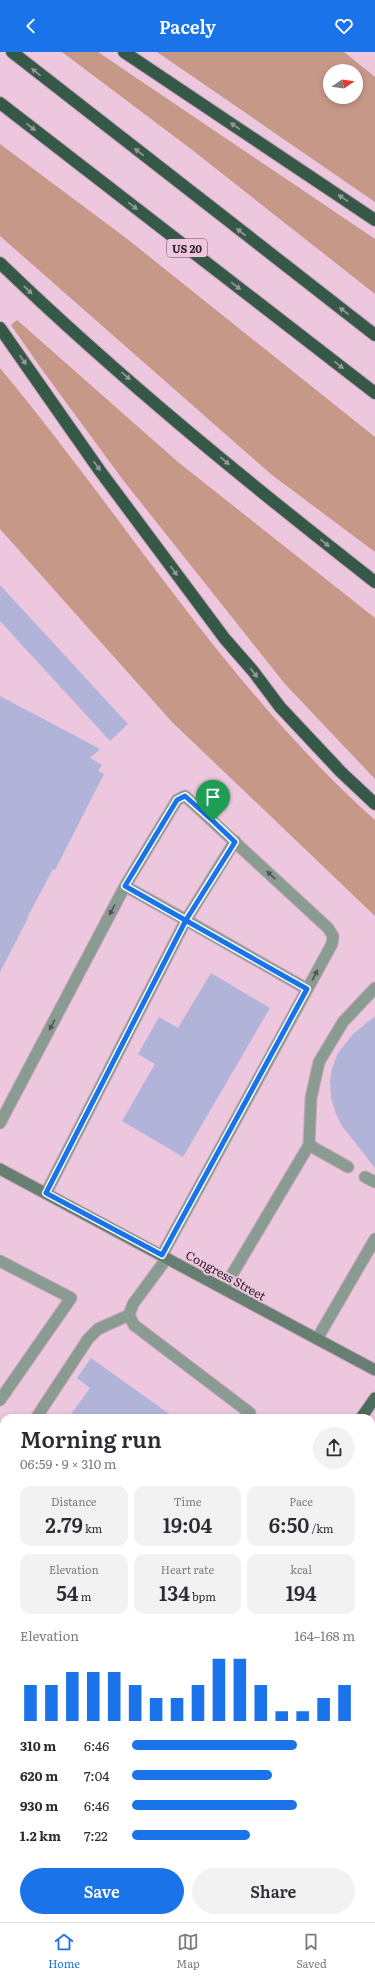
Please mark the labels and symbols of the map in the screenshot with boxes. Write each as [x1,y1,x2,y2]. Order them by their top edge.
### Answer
north arrow [323,64,363,104]
one-way arrow [31,68,42,76]
one-way arrow [25,122,36,131]
one-way arrow [229,122,240,130]
one-way arrow [133,147,144,156]
one-way arrow [337,194,348,202]
one-way arrow [128,202,139,211]
one-way arrow [236,227,247,236]
road number: US 20 [167,239,207,257]
one-way arrow [231,282,242,290]
one-way arrow [23,286,33,295]
one-way arrow [339,307,350,316]
one-way arrow [19,354,27,365]
one-way arrow [334,361,345,370]
one-way arrow [120,372,131,381]
one-way arrow [219,456,230,465]
one-way arrow [93,461,101,472]
one-way arrow [320,538,331,547]
one-way arrow [170,566,178,576]
one-way arrow [250,668,259,679]
pin [196,780,230,821]
one-way arrow [266,871,277,880]
one-way arrow [109,904,116,916]
one-way arrow [312,969,318,981]
one-way arrow [48,1019,55,1031]
street label: Congress Street [183,1246,269,1305]

